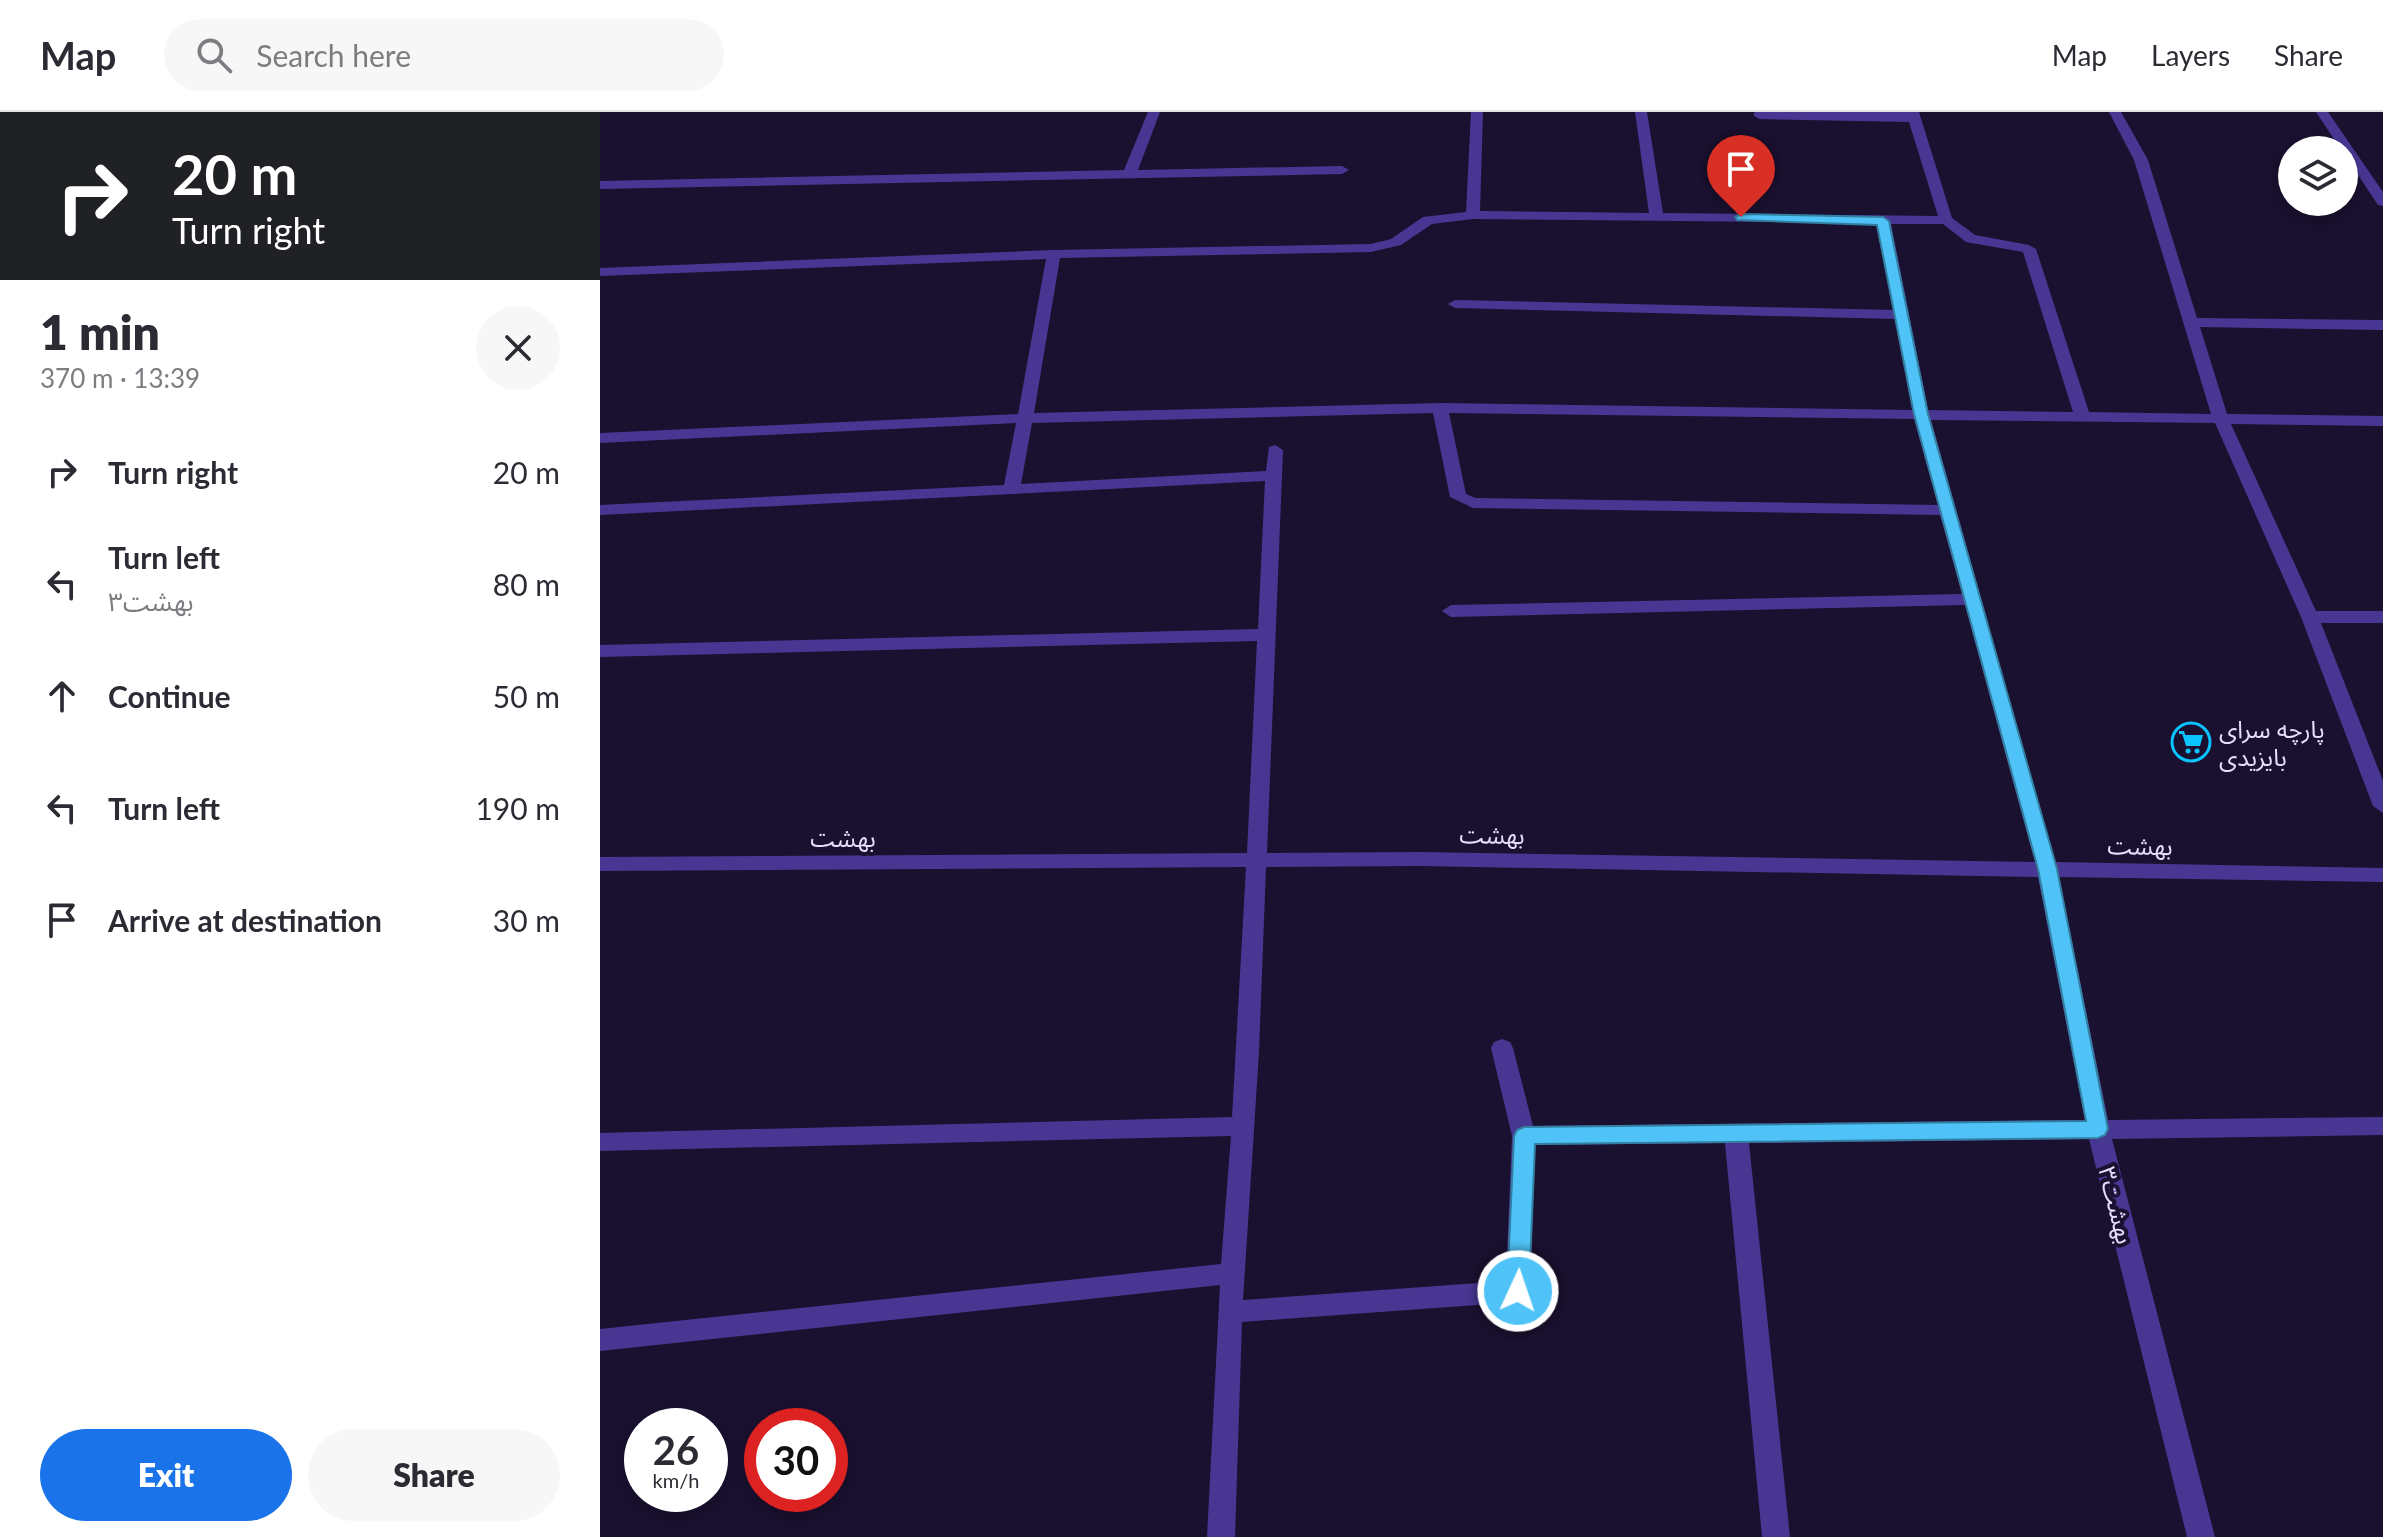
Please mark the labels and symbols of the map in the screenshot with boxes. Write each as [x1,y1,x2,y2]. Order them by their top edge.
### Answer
pin [1707,135,1775,217]
place label: پارچه سرای بایزیدی [2219,714,2325,772]
supermarket icon: پارچه سرای بایزیدی [2170,721,2212,763]
street label: بهشت [1459,819,1525,849]
street label: بهشت [810,823,876,852]
street label: بهشت [2107,830,2173,860]
street label: بهشت۳ [2093,1163,2141,1247]
position arrow [1476,1249,1560,1333]
speed limit sign: 30 [744,1408,848,1512]

